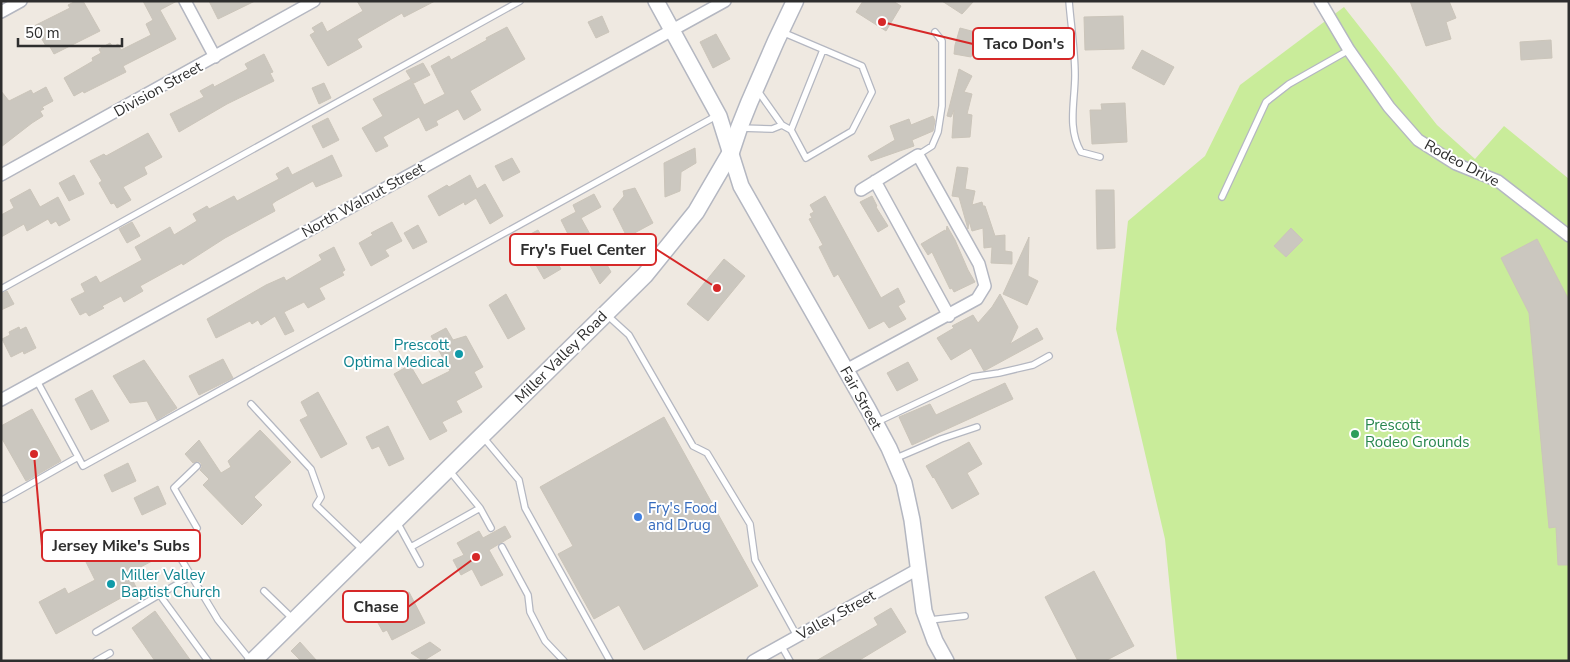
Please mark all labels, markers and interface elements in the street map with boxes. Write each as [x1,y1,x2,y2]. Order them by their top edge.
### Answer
scale bar [18,15,121,47]
text: 50 m [25,23,60,43]
callout: Taco Don's [973,28,1074,59]
text: Taco Don's [984,33,1065,55]
street label: Division Street [110,56,206,122]
street label: Rodeo Drive [1421,135,1503,191]
street label: North Walnut Street [298,157,429,242]
callout: Fry's Fuel Center [510,234,656,265]
text: Fry's Fuel Center [520,239,646,261]
street label: Miller Valley Road [510,306,612,408]
place label: Prescott Optima Medical [343,335,450,372]
marker: Prescott Optima Medical [453,348,465,360]
street label: Fair Street [835,363,887,434]
place label: Prescott Rodeo Grounds [1365,415,1470,452]
marker: Prescott Rodeo Grounds [1349,428,1361,440]
place label: Fry's Food and Drug [648,498,717,535]
marker: Fry's Food and Drug [632,511,644,523]
callout: Jersey Mike's Subs [42,530,200,561]
text: Jersey Mike's Subs [51,535,190,557]
place label: Miller Valley Baptist Church [121,565,221,602]
marker: Miller Valley Baptist Church [105,578,117,590]
street label: Valley Street [792,585,879,645]
callout: Chase [343,591,408,622]
text: Chase [353,596,399,618]

